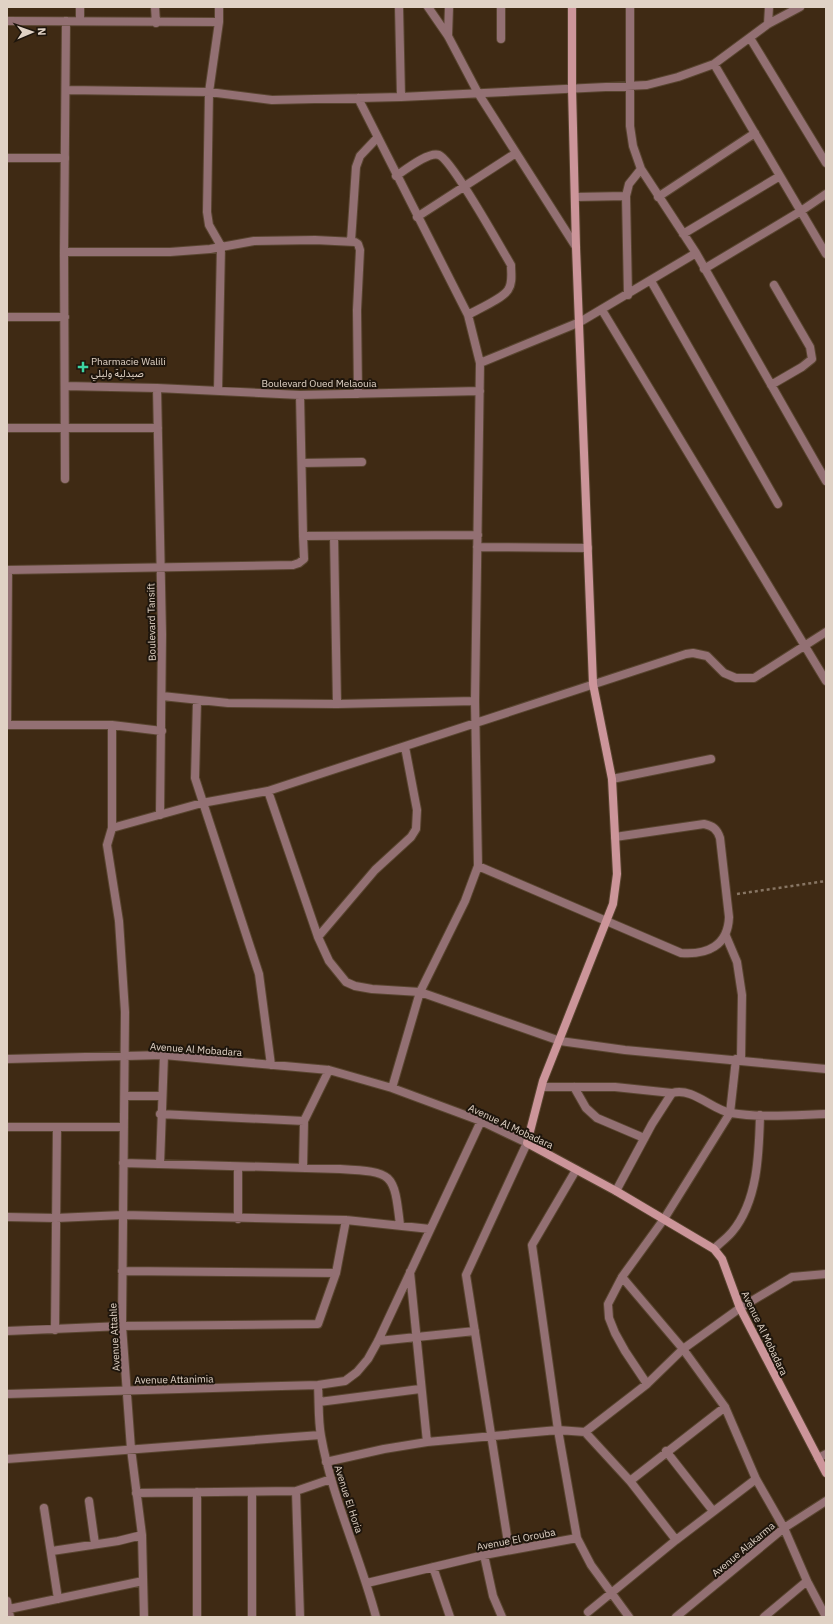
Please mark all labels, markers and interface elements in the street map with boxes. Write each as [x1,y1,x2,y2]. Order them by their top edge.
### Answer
north arrow [12,12,52,52]
text: N [35,27,49,36]
place label: Pharmacie Walili صيدلية وليلي [91,355,166,381]
marker: Pharmacie Walili صيدلية وليلي [78,362,88,372]
street label: Boulevard Oued Melaouia [261,377,377,390]
street label: Boulevard Tansift [144,582,159,661]
street label: Avenue Al Mobadara [150,1040,243,1059]
street label: Avenue Al Mobadara [466,1101,556,1152]
street label: Avenue Al Mobadara [738,1289,791,1378]
street label: Avenue Attahle [106,1302,123,1371]
street label: Avenue Attanimia [134,1372,214,1387]
street label: Avenue El Horia [331,1463,366,1535]
street label: Avenue Alakarma [709,1519,778,1580]
street label: Avenue El Orouba [476,1525,557,1553]

